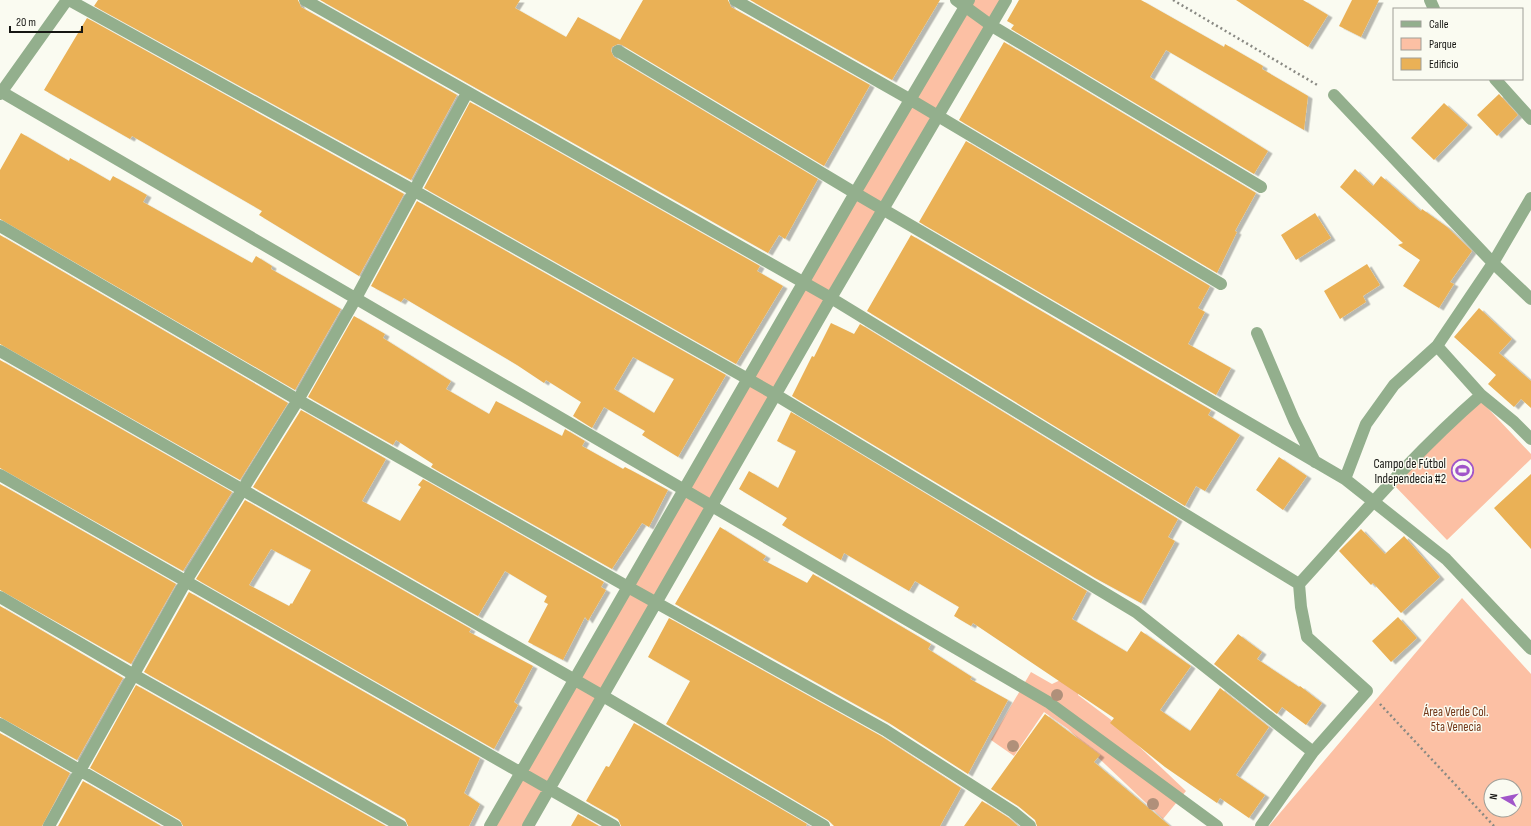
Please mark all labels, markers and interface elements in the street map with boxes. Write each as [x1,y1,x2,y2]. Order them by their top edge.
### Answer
scale bar [10,8,82,34]
legend [1393,8,1523,80]
text: 20 m [16,15,36,30]
text: Calle [1429,17,1449,32]
text: Parque [1429,37,1457,52]
text: Edificio [1429,57,1458,72]
place label: Campo de Fútbol Independecia #2 [1373,456,1446,487]
sports icon: Campo de Fútbol Independecia #2 [1449,458,1475,484]
park label: Área Verde Col. 5ta Venecia [1422,704,1489,735]
north arrow [1483,778,1523,818]
text: N [1487,792,1501,800]

